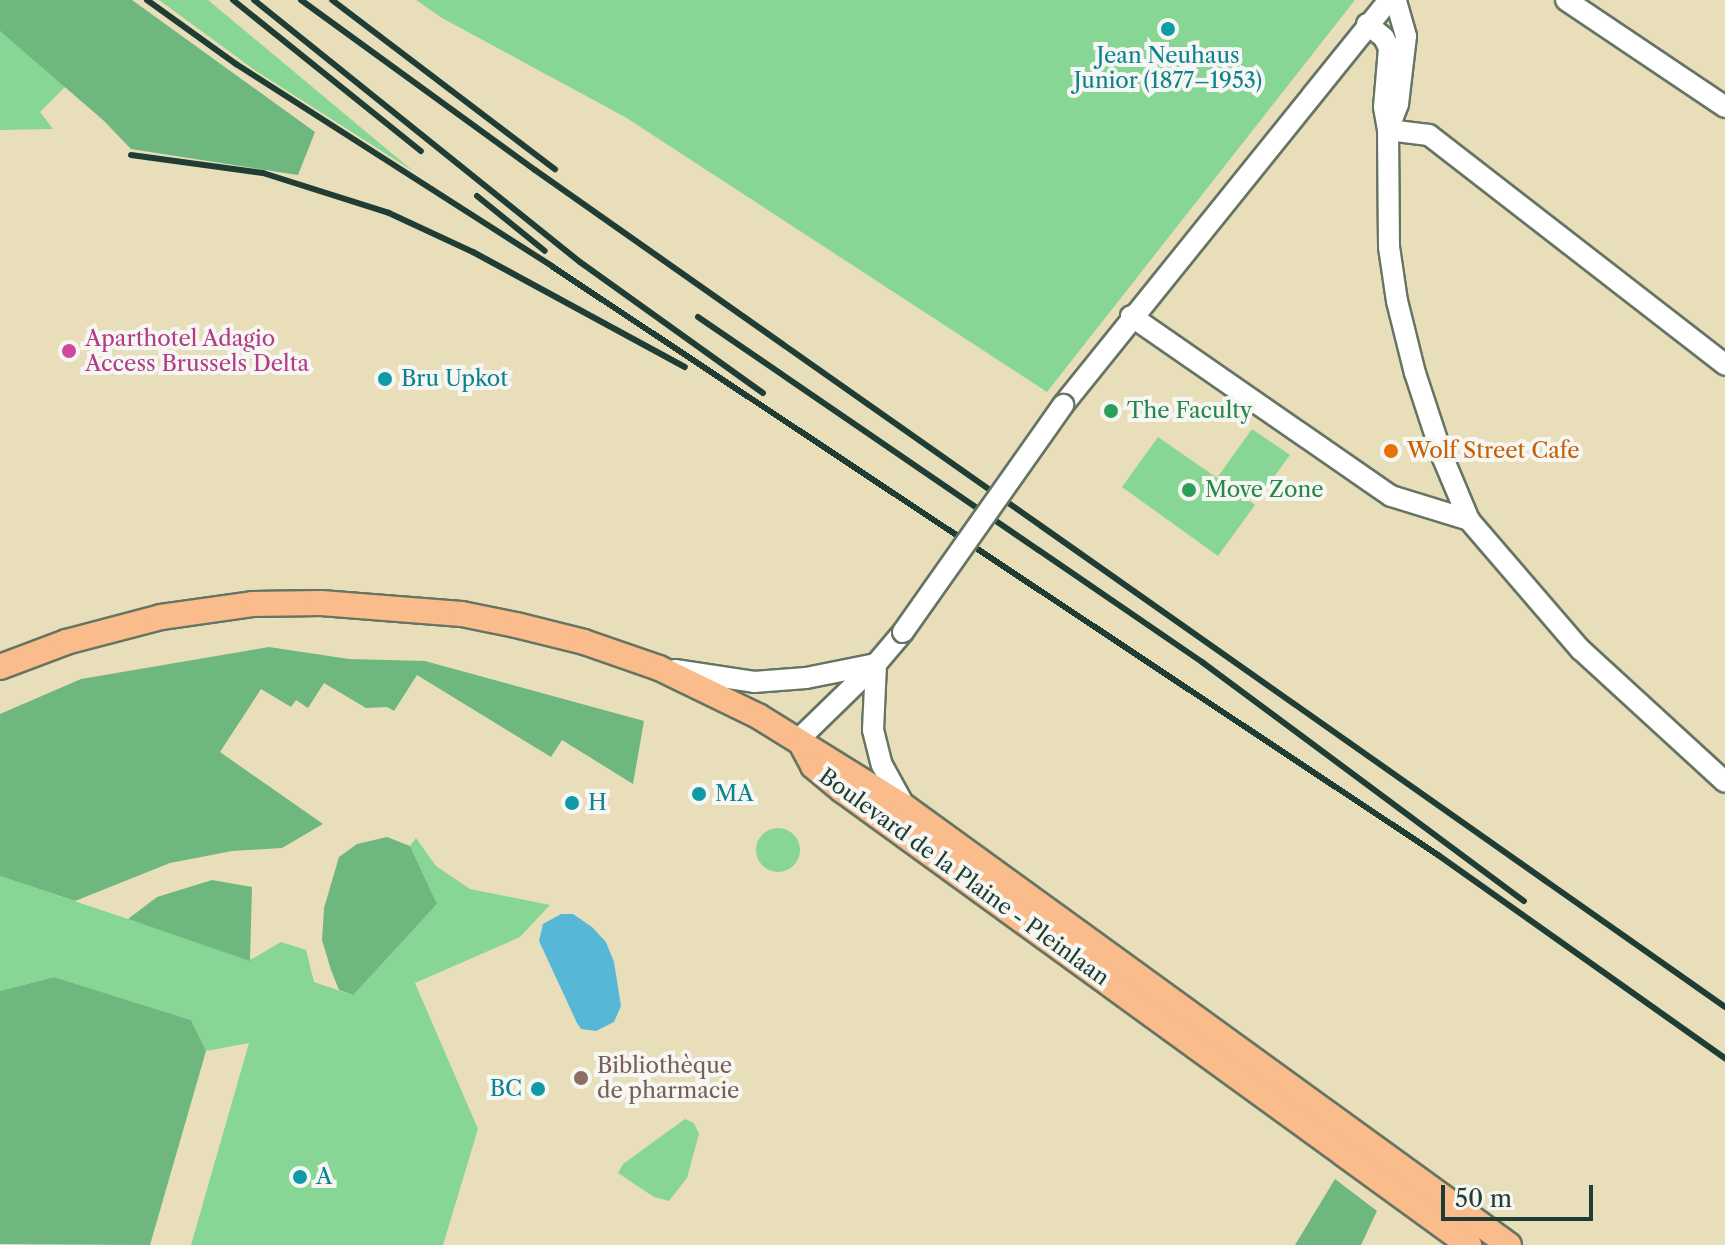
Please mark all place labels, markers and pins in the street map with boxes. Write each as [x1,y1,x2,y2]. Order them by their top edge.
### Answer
marker: Jean Neuhaus Junior (1877–1953) [1159,20,1177,38]
place label: Jean Neuhaus Junior (1877–1953) [1074,42,1262,94]
place label: Aparthotel Adagio Access Brussels Delta [85,325,309,376]
marker: Aparthotel Adagio Access Brussels Delta [60,342,78,360]
place label: Bru Upkot [401,366,508,392]
marker: Bru Upkot [376,370,394,388]
place label: The Faculty [1127,398,1252,424]
marker: The Faculty [1102,402,1120,420]
place label: Wolf Street Cafe [1407,438,1580,464]
marker: Wolf Street Cafe [1382,442,1400,460]
place label: Move Zone [1205,477,1323,503]
marker: Move Zone [1180,481,1198,499]
place label: MA [715,781,754,807]
marker: MA [690,785,708,803]
place label: H [588,790,607,816]
marker: H [563,794,581,812]
place label: Bibliothèque de pharmacie [597,1052,739,1104]
marker: Bibliothèque de pharmacie [572,1069,590,1087]
place label: BC [490,1076,522,1102]
marker: BC [529,1080,547,1098]
place label: A [316,1164,332,1190]
marker: A [291,1168,309,1186]

